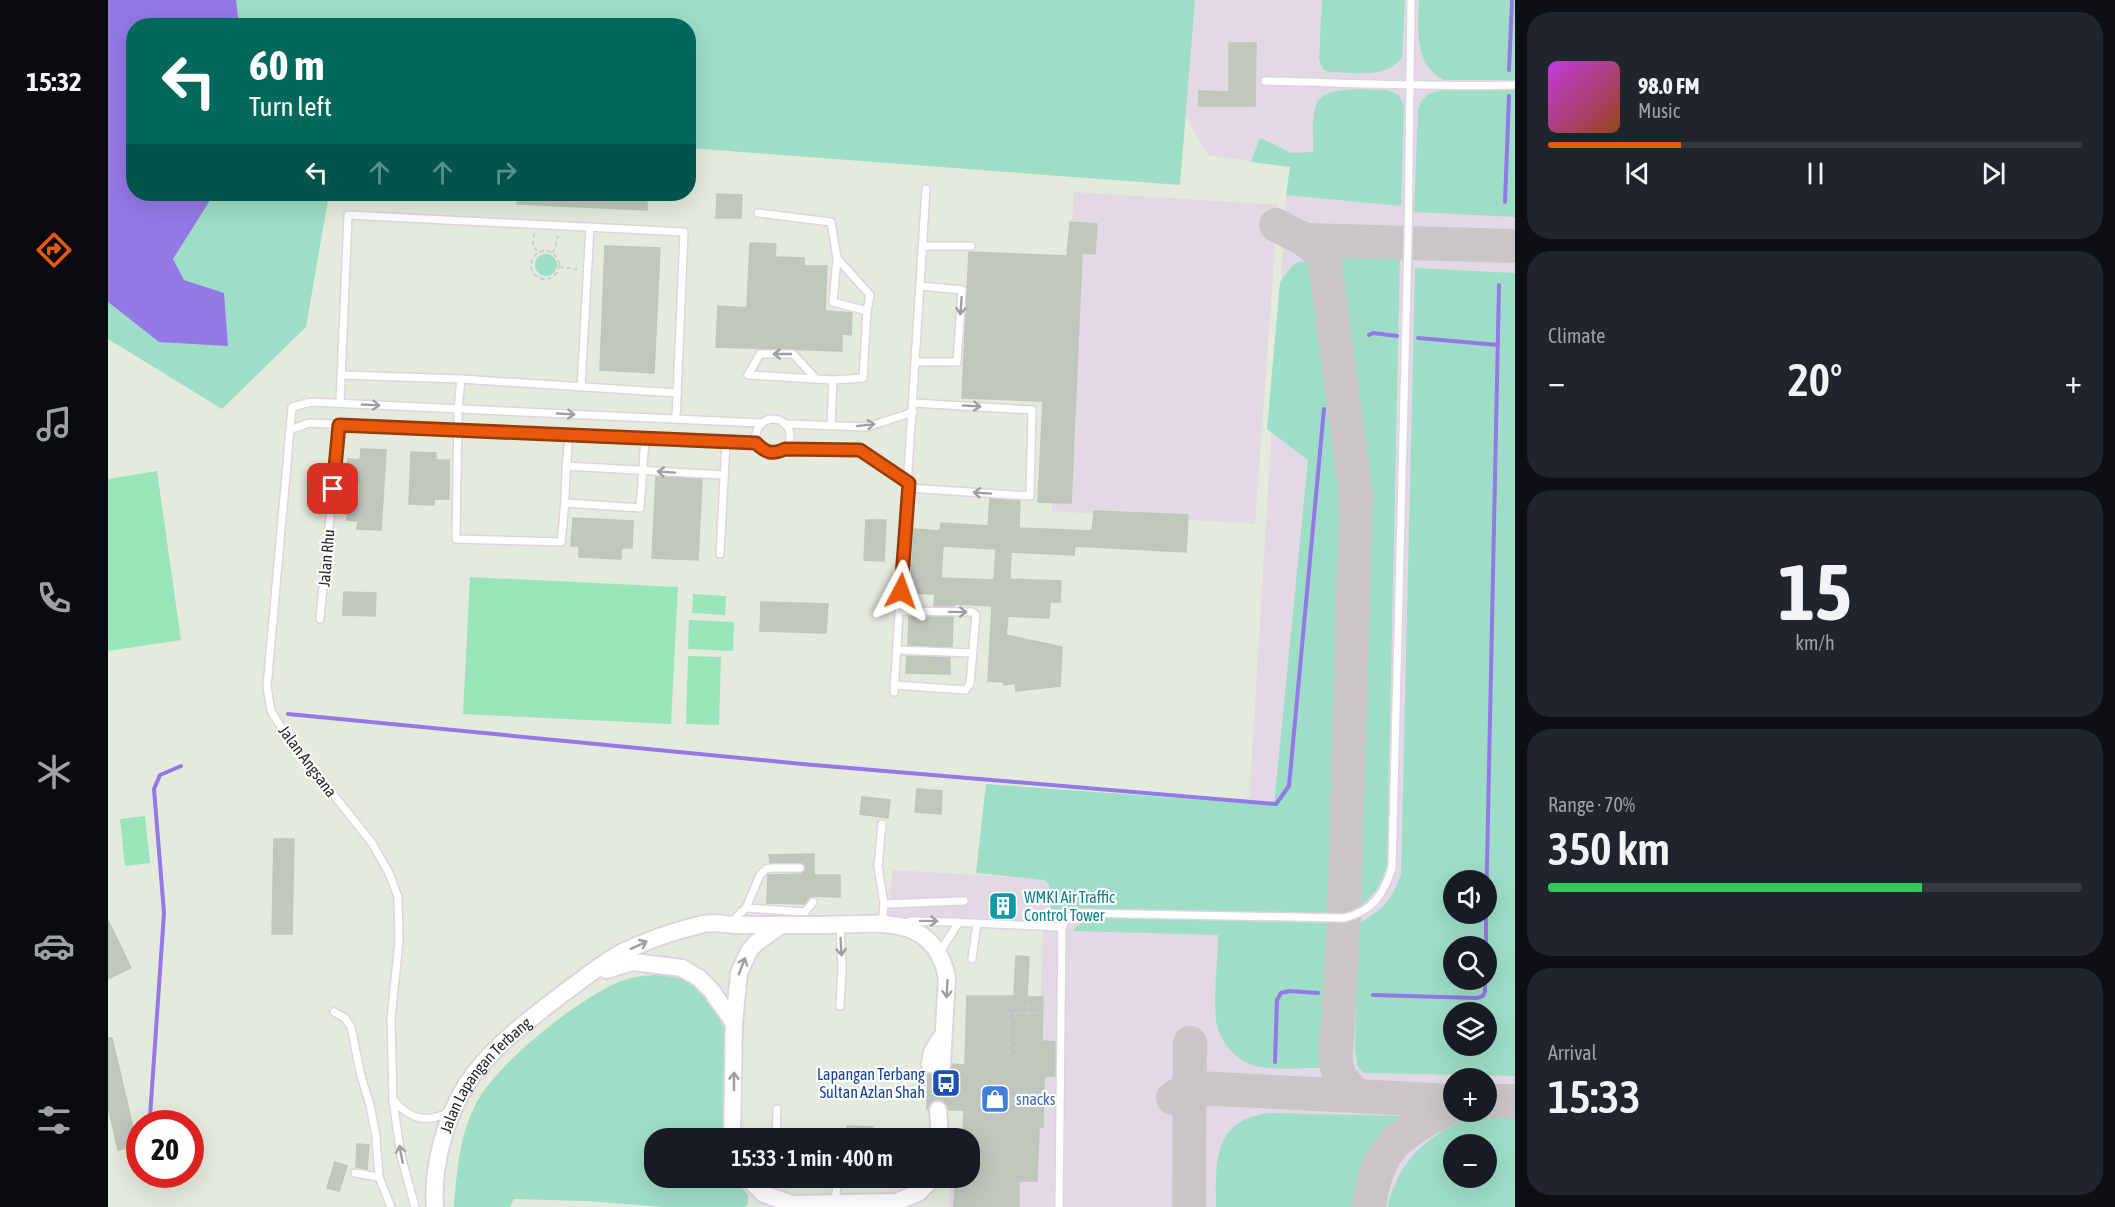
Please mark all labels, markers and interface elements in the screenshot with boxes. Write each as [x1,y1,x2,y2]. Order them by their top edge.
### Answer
text: 60 m [249,41,324,89]
icon: left [150,42,228,120]
text: 15:32 [26,66,82,97]
text: 98.0 FM [1638,73,1700,99]
text: Turn left [249,91,332,122]
text: Music [1638,99,1680,122]
icon: left [300,156,333,189]
icon: ahead [363,156,396,189]
icon: ahead [426,156,459,189]
icon: right [489,156,522,189]
icon: previous [1621,157,1654,190]
icon: pause [1799,157,1832,190]
icon: next [1977,157,2010,190]
icon: directions [33,229,75,271]
one-way arrow [956,295,967,315]
text: Climate [1548,324,1605,347]
one-way arrow [772,348,792,360]
text: 20° [1788,354,1842,406]
text: − [1548,362,1565,400]
text: + [2065,362,2082,400]
one-way arrow [361,399,381,410]
one-way arrow [961,401,981,412]
icon: music [33,403,75,445]
one-way arrow [555,409,575,420]
one-way arrow [856,419,875,430]
pin [307,463,358,514]
one-way arrow [656,466,676,477]
icon: arrive [316,472,349,505]
one-way arrow [973,488,992,499]
street label: Jalan Rhu [315,528,337,588]
text: 15 [1778,547,1852,637]
position arrow [869,559,933,623]
icon: phone [33,577,75,619]
one-way arrow [948,606,968,618]
text: km/h [1795,631,1835,654]
street label: Jalan Angsana [274,722,341,801]
icon: climate [33,751,75,793]
text: Range · 70% [1548,793,1635,816]
text: 350 km [1548,823,1670,875]
map controls [1443,870,1497,1188]
button: sound [1443,870,1497,924]
place label: WMKI Air Traffic Control Tower [1024,888,1115,924]
building icon: WMKI Air Traffic Control Tower [987,890,1019,922]
one-way arrow [918,915,938,927]
icon: car [33,925,75,967]
one-way arrow [835,936,846,956]
button: search [1443,936,1497,990]
one-way arrow [630,939,648,950]
one-way arrow [737,957,748,976]
one-way arrow [941,978,952,998]
button: layers [1443,1002,1497,1056]
street label: Jalan Lapangan Terbang [436,1013,535,1135]
text: Arrival [1548,1041,1597,1064]
place label: Lapangan Terbang Sultan Azlan Shah [817,1065,925,1101]
bus stop icon: Lapangan Terbang Sultan Azlan Shah [930,1067,962,1099]
button: + [1443,1068,1497,1122]
one-way arrow [728,1071,740,1091]
text: 15:33 [1548,1071,1641,1123]
shop icon: snacks [979,1083,1011,1115]
place label: snacks [1016,1090,1056,1108]
icon: filters [33,1099,75,1141]
speed limit sign: 20 [126,1110,204,1188]
button: − [1443,1134,1497,1188]
one-way arrow [395,1145,406,1165]
text: 15:33 · 1 min · 400 m [731,1145,893,1171]

